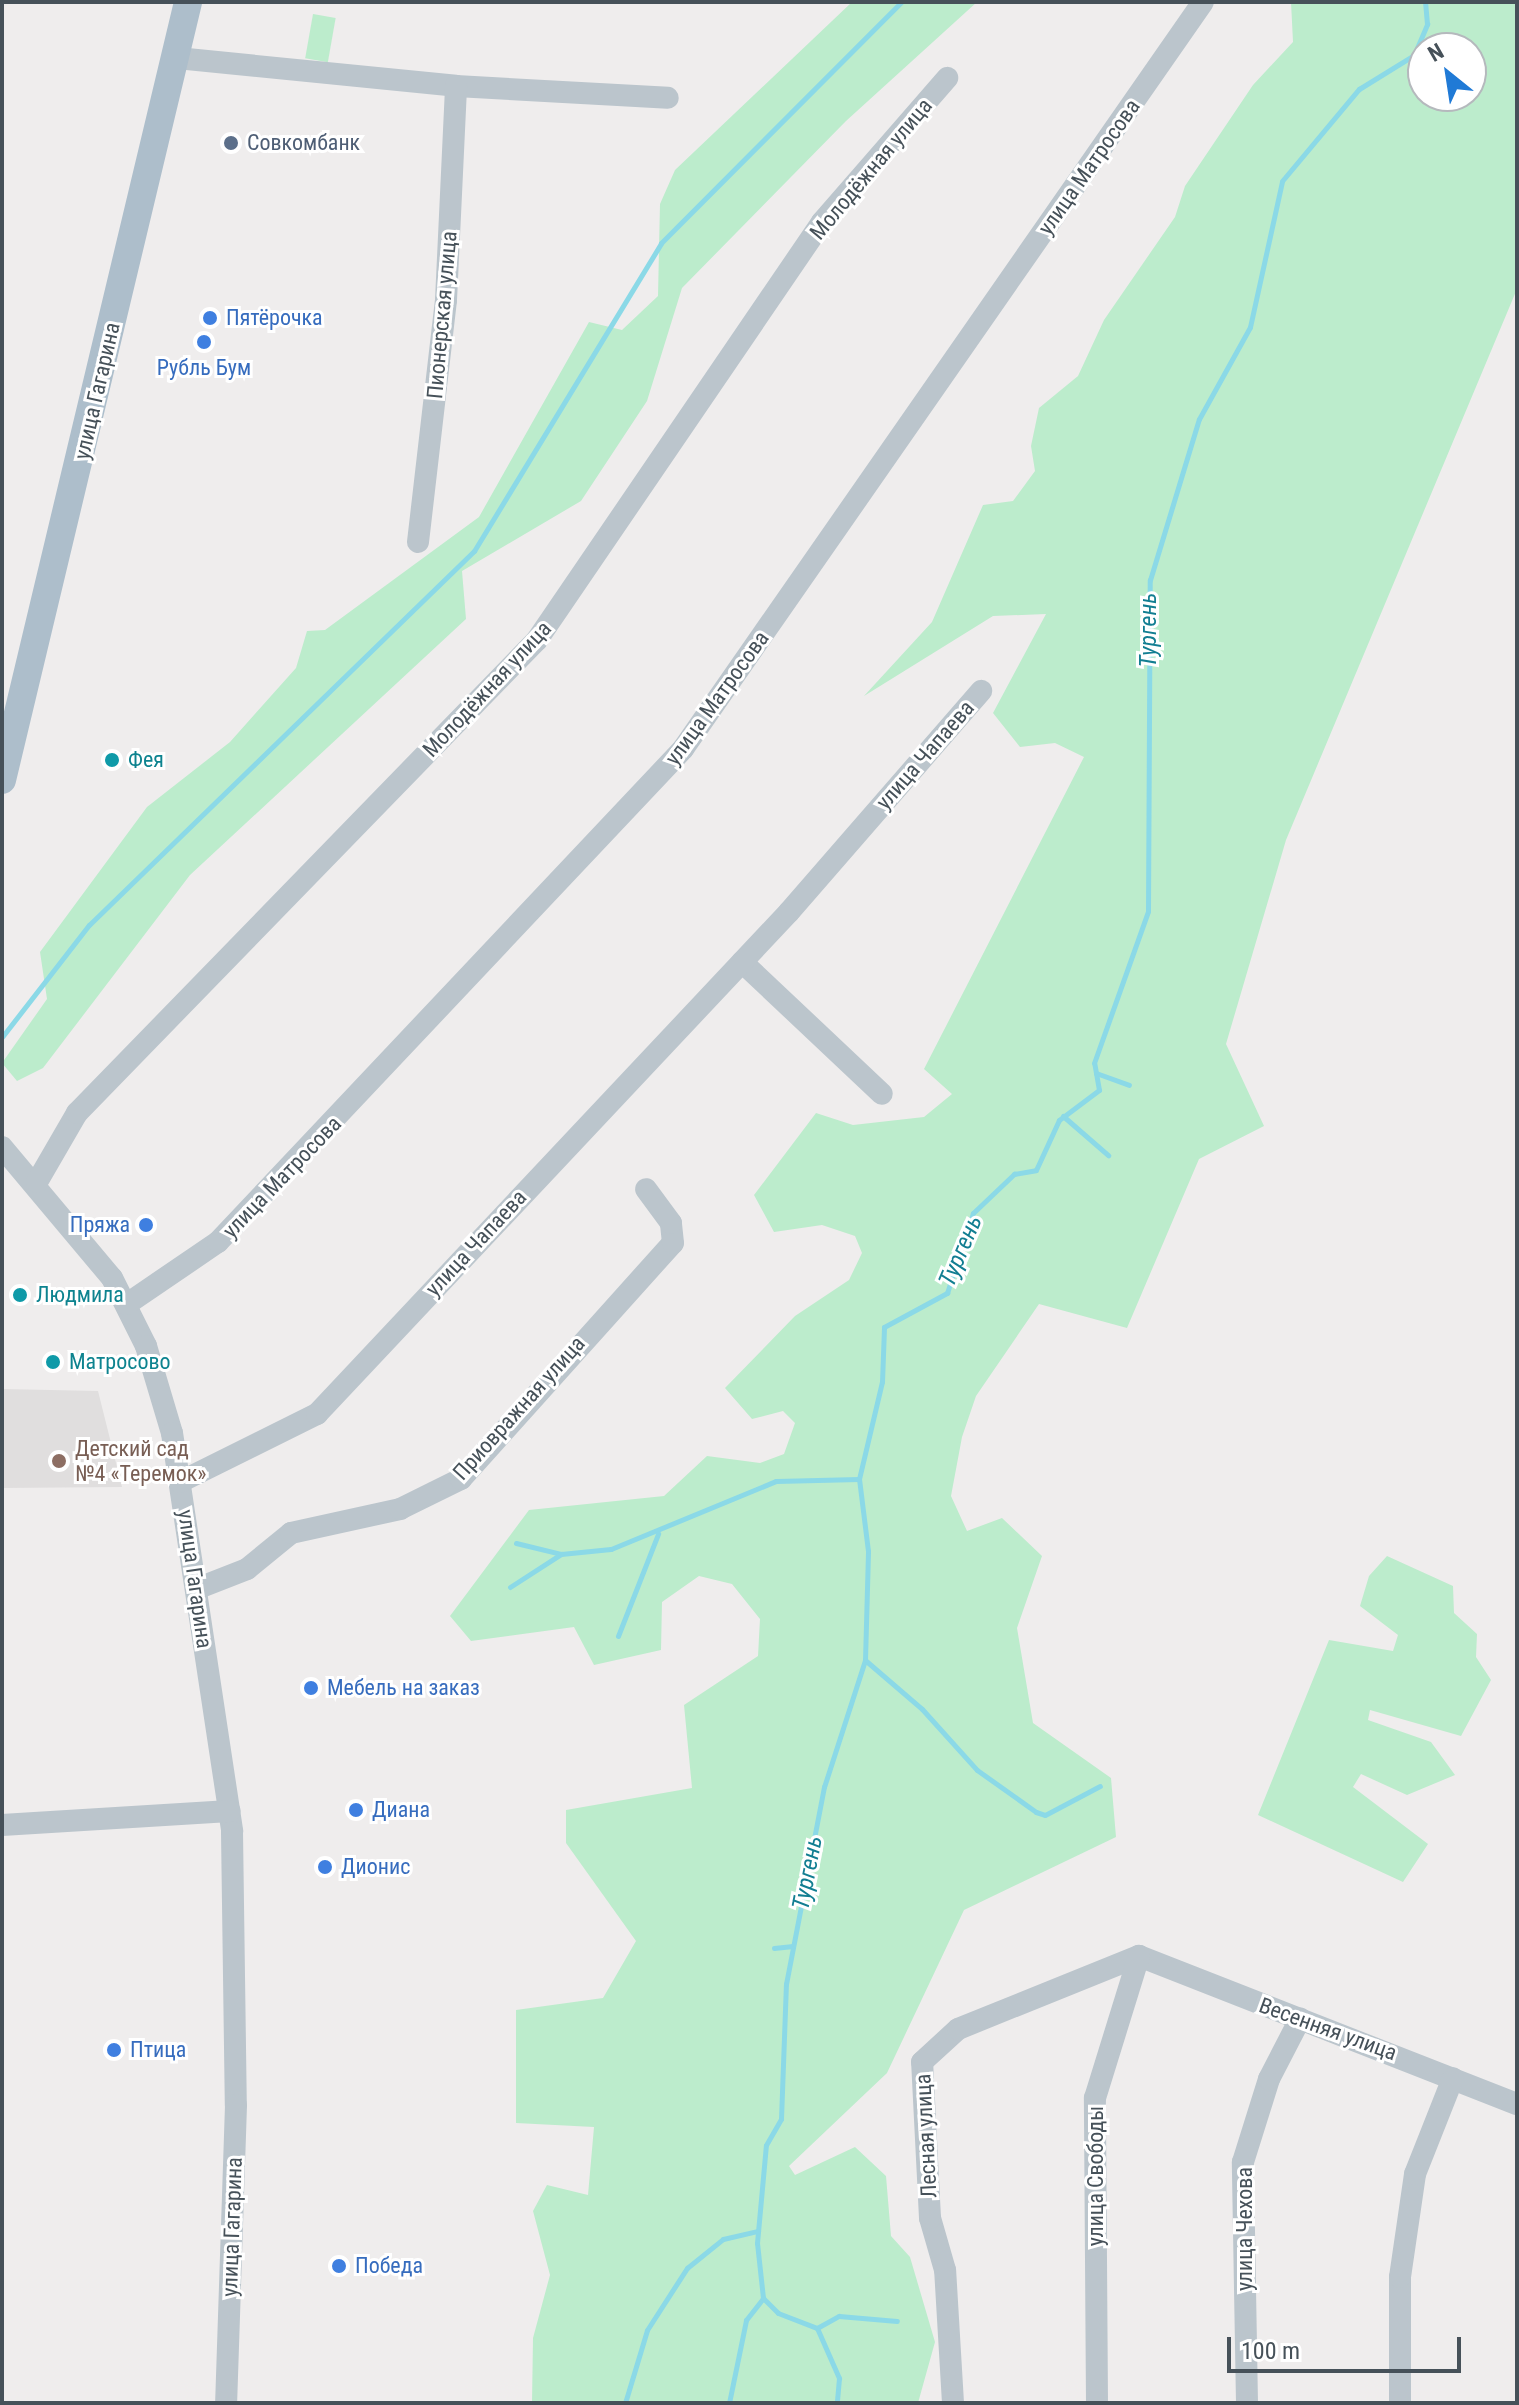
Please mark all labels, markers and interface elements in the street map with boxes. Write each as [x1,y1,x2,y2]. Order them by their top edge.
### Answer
north arrow [1407,32,1487,112]
text: N [1424,38,1448,67]
street label: Молодёжная улица [804,93,938,245]
street label: улица Матросова [1032,94,1146,240]
place label: Совкомбанк [247,130,360,156]
marker: Совкомбанк [222,134,240,152]
street label: Пионерская улица [422,230,462,400]
place label: Пятёрочка [226,305,323,331]
marker: Пятёрочка [201,309,219,327]
street label: улица Гагарина [68,320,126,462]
marker: Рубль Бум [195,333,213,351]
place label: Рубль Бум [157,355,251,381]
water label: Тургень [1135,593,1163,667]
street label: Молодёжная улица [417,616,557,762]
street label: улица Матросова [659,626,775,770]
street label: улица Чапаева [871,695,979,815]
place label: Фея [128,747,164,773]
marker: Фея [103,751,121,769]
street label: улица Матросова [217,1111,347,1243]
street label: улица Чапаева [420,1184,532,1302]
water label: Тургень [933,1211,989,1291]
place label: Пряжа [70,1212,130,1238]
marker: Пряжа [137,1216,155,1234]
place label: Людмила [36,1282,124,1308]
marker: Людмила [11,1286,29,1304]
street label: Приовражная улица [447,1331,591,1485]
place label: Матросово [69,1349,171,1375]
marker: Матросово [44,1353,62,1371]
place label: Детский сад №4 «Теремок» [75,1435,206,1486]
marker: Детский сад №4 «Теремок» [50,1452,68,1470]
street label: улица Гагарина [172,1508,218,1650]
place label: Мебель на заказ [327,1675,480,1701]
marker: Мебель на заказ [302,1679,320,1697]
place label: Диана [372,1797,430,1823]
marker: Диана [347,1801,365,1819]
water label: Тургень [787,1834,829,1912]
place label: Дионис [341,1854,410,1880]
marker: Дионис [316,1858,334,1876]
street label: Весенняя улица [1256,1992,1400,2066]
place label: Птица [130,2037,186,2063]
marker: Птица [105,2041,123,2059]
street label: Лесная улица [910,2073,942,2199]
street label: улица Свободы [1083,2106,1109,2246]
street label: улица Гагарина [216,2157,248,2297]
street label: улица Чехова [1232,2167,1258,2291]
place label: Победа [355,2253,423,2279]
marker: Победа [330,2257,348,2275]
scale bar [1231,2321,1465,2371]
text: 100 m [1241,2337,1300,2365]

